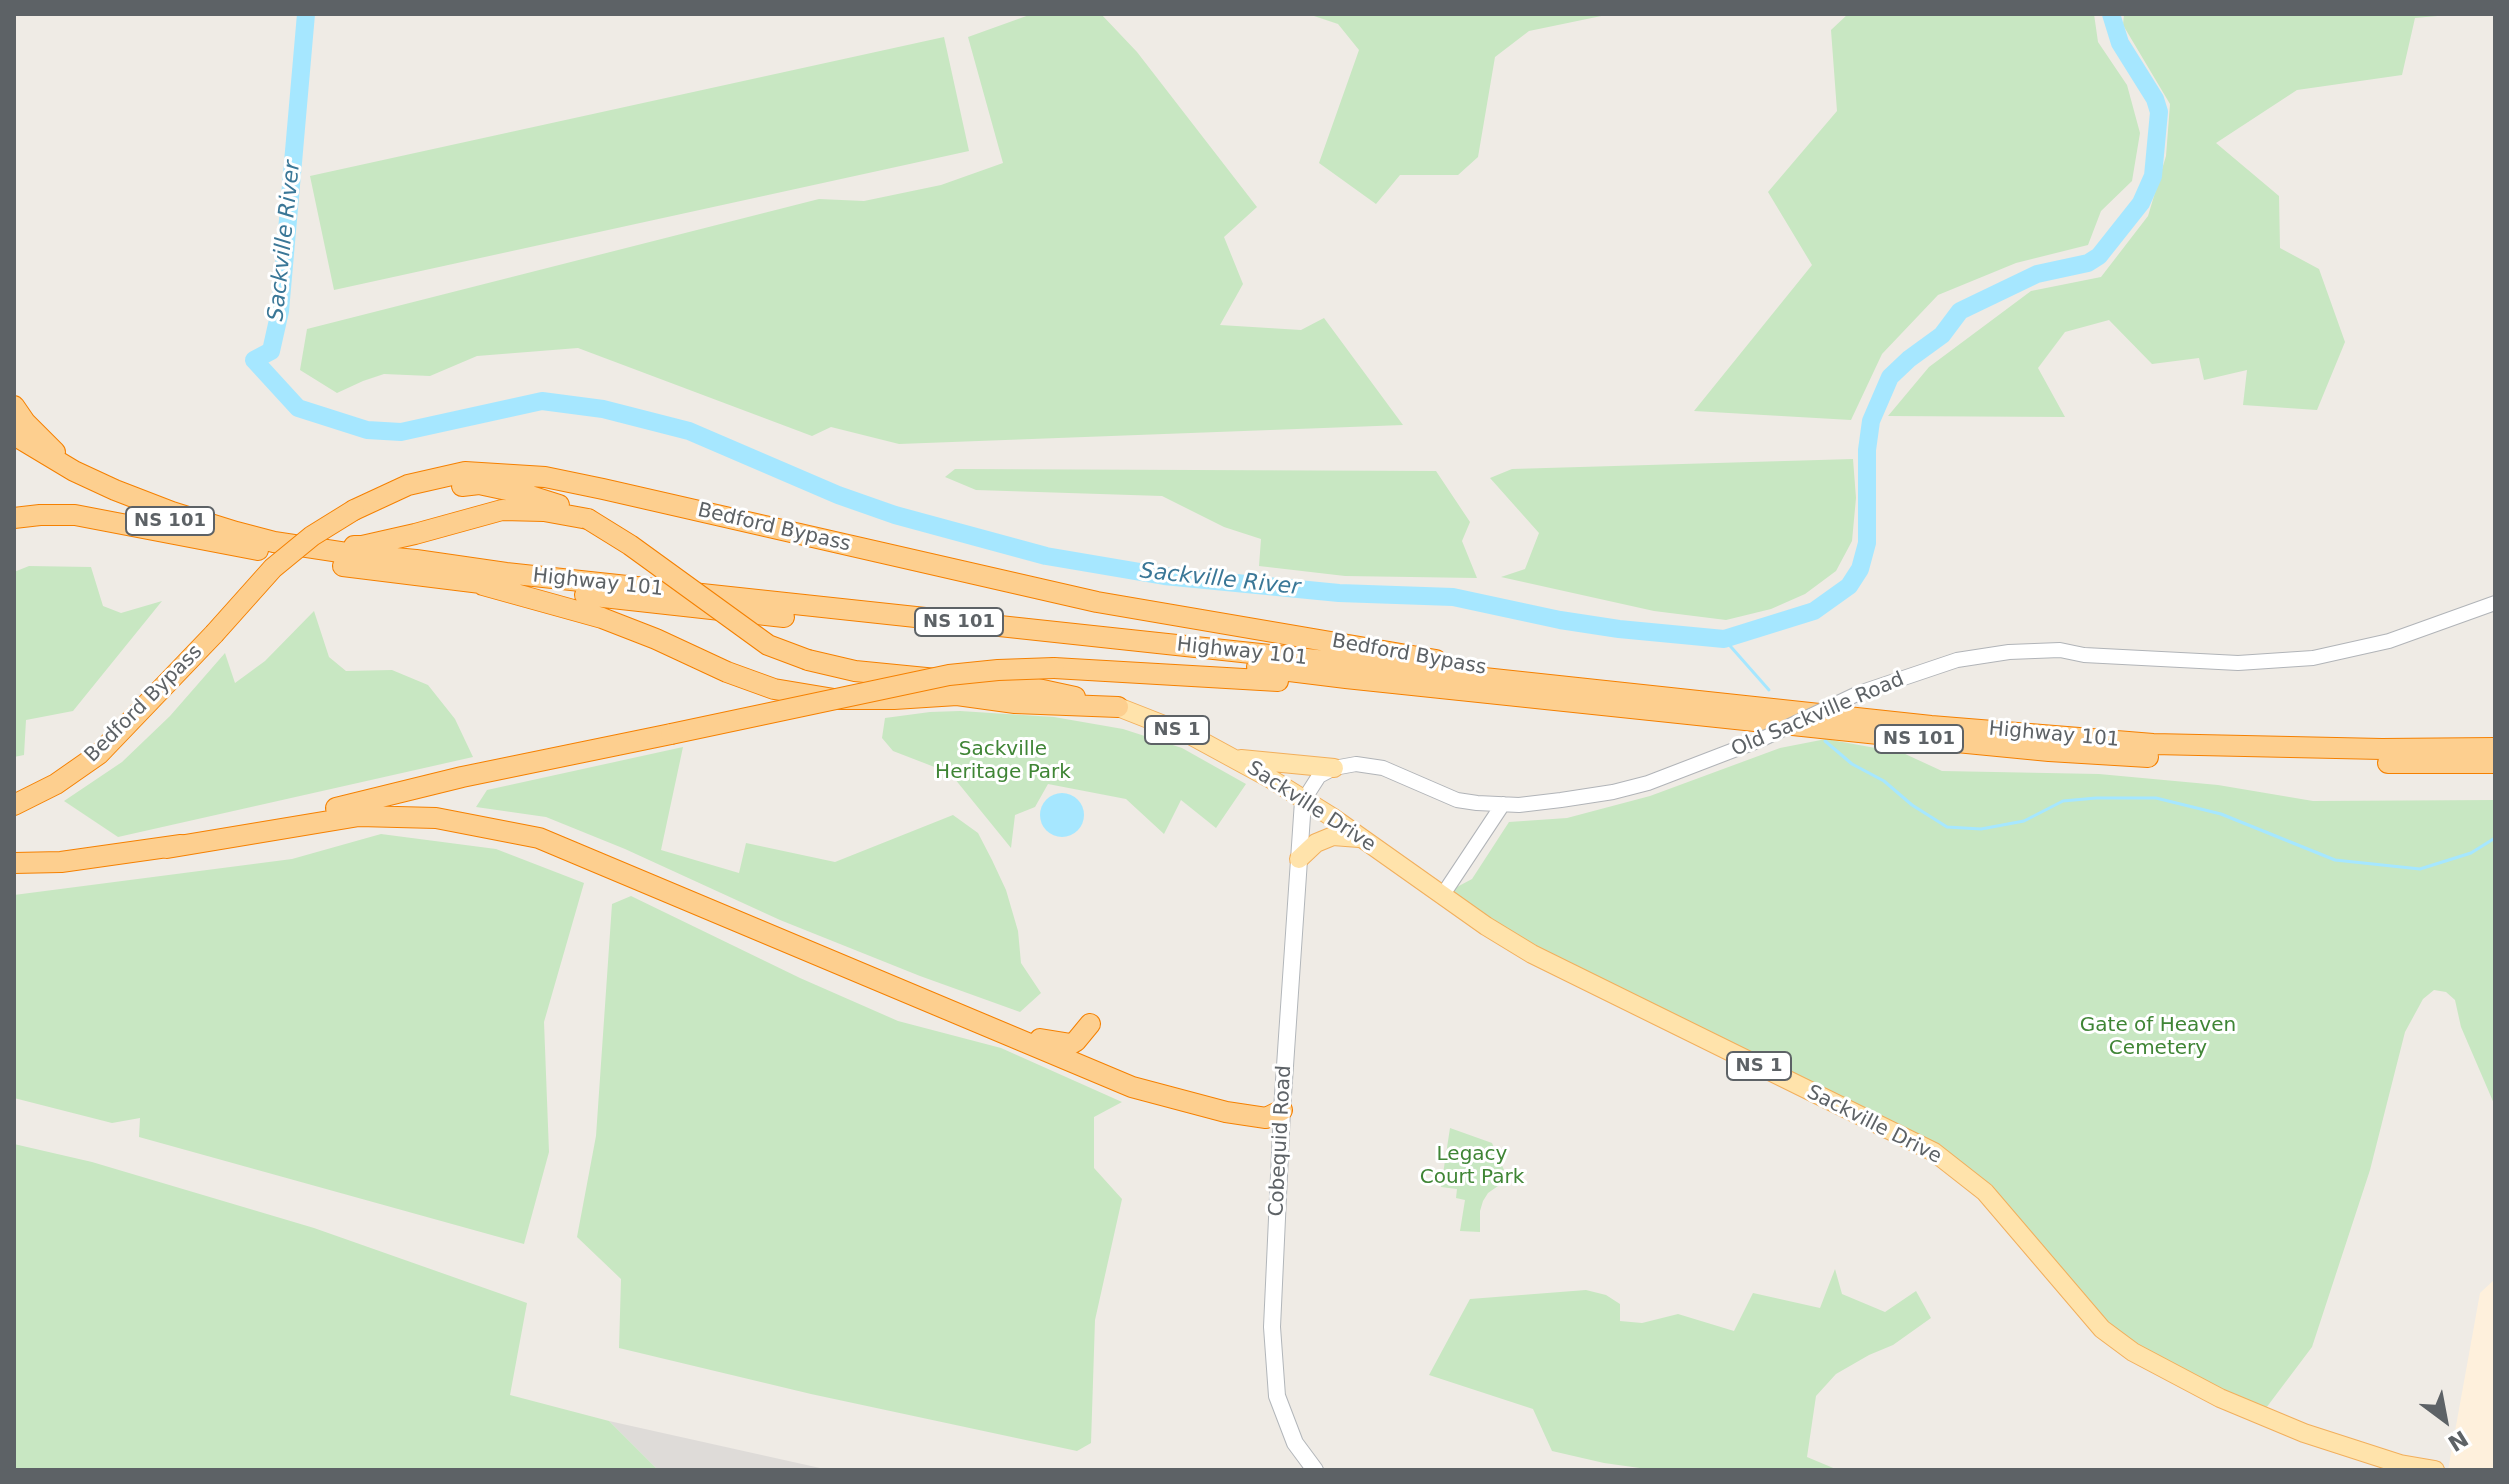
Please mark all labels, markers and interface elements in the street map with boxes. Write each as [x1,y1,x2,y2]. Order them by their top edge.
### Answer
water label: Sackville River [263,159,307,323]
street label: Bedford Bypass [695,499,853,557]
road number: NS 101 [126,507,214,535]
water label: Sackville River [1138,558,1302,602]
street label: Highway 101 [532,564,664,602]
road number: NS 101 [915,608,1003,636]
street label: Bedford Bypass [1330,630,1488,680]
street label: Highway 101 [1176,633,1308,671]
street label: Bedford Bypass [80,640,208,768]
street label: Old Sackville Road [1728,668,1908,762]
road number: NS 1 [1145,716,1209,744]
street label: Highway 101 [1988,717,2120,753]
road number: NS 101 [1875,725,1963,753]
park label: Sackville Heritage Park [935,738,1071,785]
street label: Sackville Drive [1242,757,1380,857]
park label: Gate of Heaven Cemetery [2080,1014,2236,1061]
road number: NS 1 [1727,1052,1791,1080]
street label: Cobequid Road [1265,1065,1297,1217]
street label: Sackville Drive [1803,1081,1945,1169]
park label: Legacy Court Park [1420,1143,1524,1190]
north arrow [2405,1380,2485,1460]
text: N [2444,1425,2472,1456]

